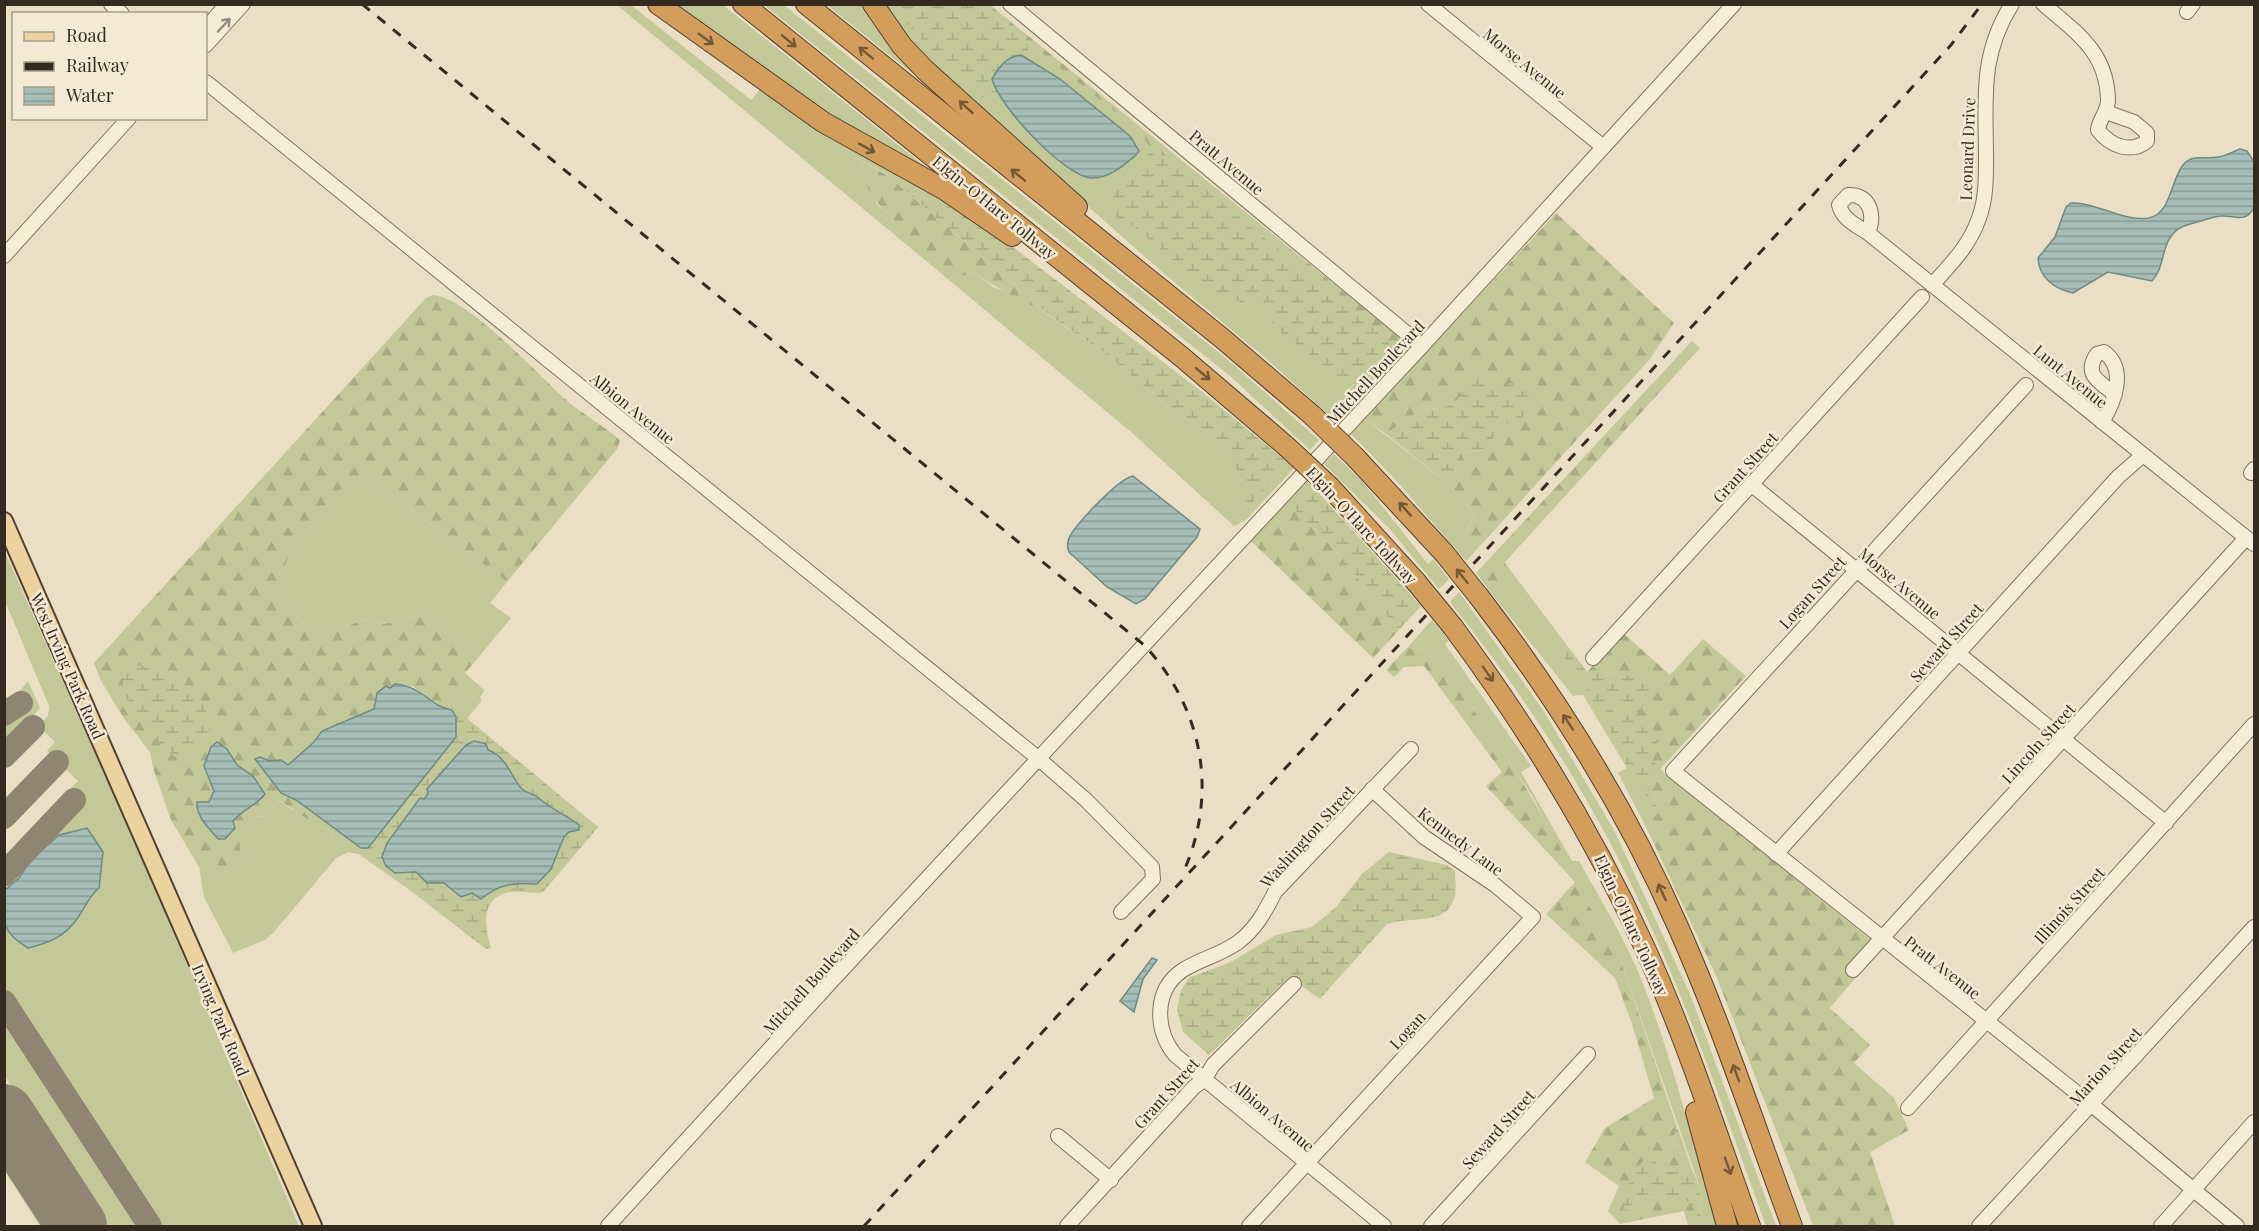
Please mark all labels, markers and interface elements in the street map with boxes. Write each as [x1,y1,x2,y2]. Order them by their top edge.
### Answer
legend [12,12,207,120]
one-way arrow [217,17,231,32]
text: Road [66,23,107,47]
street label: Morse Avenue [1479,23,1571,103]
one-way arrow [697,32,713,45]
one-way arrow [780,34,796,47]
one-way arrow [858,47,874,60]
text: Railway [66,53,129,77]
text: Water [65,83,114,107]
street label: Leonard Drive [1955,97,1979,201]
one-way arrow [959,100,974,114]
street label: Pratt Avenue [1185,125,1269,199]
one-way arrow [858,142,875,154]
street label: Elgin-O'Hare Tollway [929,151,1061,263]
one-way arrow [1011,169,1027,182]
street label: Mitchell Boulevard [1321,315,1429,429]
street label: Lunt Avenue [2029,340,2113,412]
street label: Albion Avenue [586,367,680,449]
one-way arrow [1194,367,1210,380]
street label: Grant Street [1708,427,1783,507]
street label: Elgin-O'Hare Tollway [1302,462,1422,588]
one-way arrow [1398,502,1412,517]
street label: Morse Avenue [1855,542,1945,624]
street label: Logan Street [1774,551,1850,633]
one-way arrow [1455,569,1469,584]
street label: West Irving Park Road [26,589,110,742]
street label: Seward Street [1905,598,1987,686]
one-way arrow [1482,666,1494,682]
street label: Lincoln Street [1996,698,2080,788]
one-way arrow [1562,714,1574,731]
street label: Washington Street [1254,780,1359,893]
street label: Kennedy Lane [1414,802,1508,880]
street label: Elgin-O'Hare Tollway [1590,851,1674,999]
street label: Illinois Street [2029,862,2109,948]
one-way arrow [1656,884,1668,902]
street label: Mitchell Boulevard [758,924,864,1038]
street label: Pratt Avenue [1901,931,1985,1003]
street label: Irving Park Road [188,961,254,1079]
street label: Logan [1384,1006,1430,1053]
street label: Marion Street [2064,1022,2146,1110]
street label: Grant Street [1129,1053,1204,1133]
one-way arrow [1729,1064,1740,1083]
street label: Albion Avenue [1226,1073,1319,1156]
street label: Seward Street [1457,1085,1539,1173]
one-way arrow [1724,1157,1735,1175]

